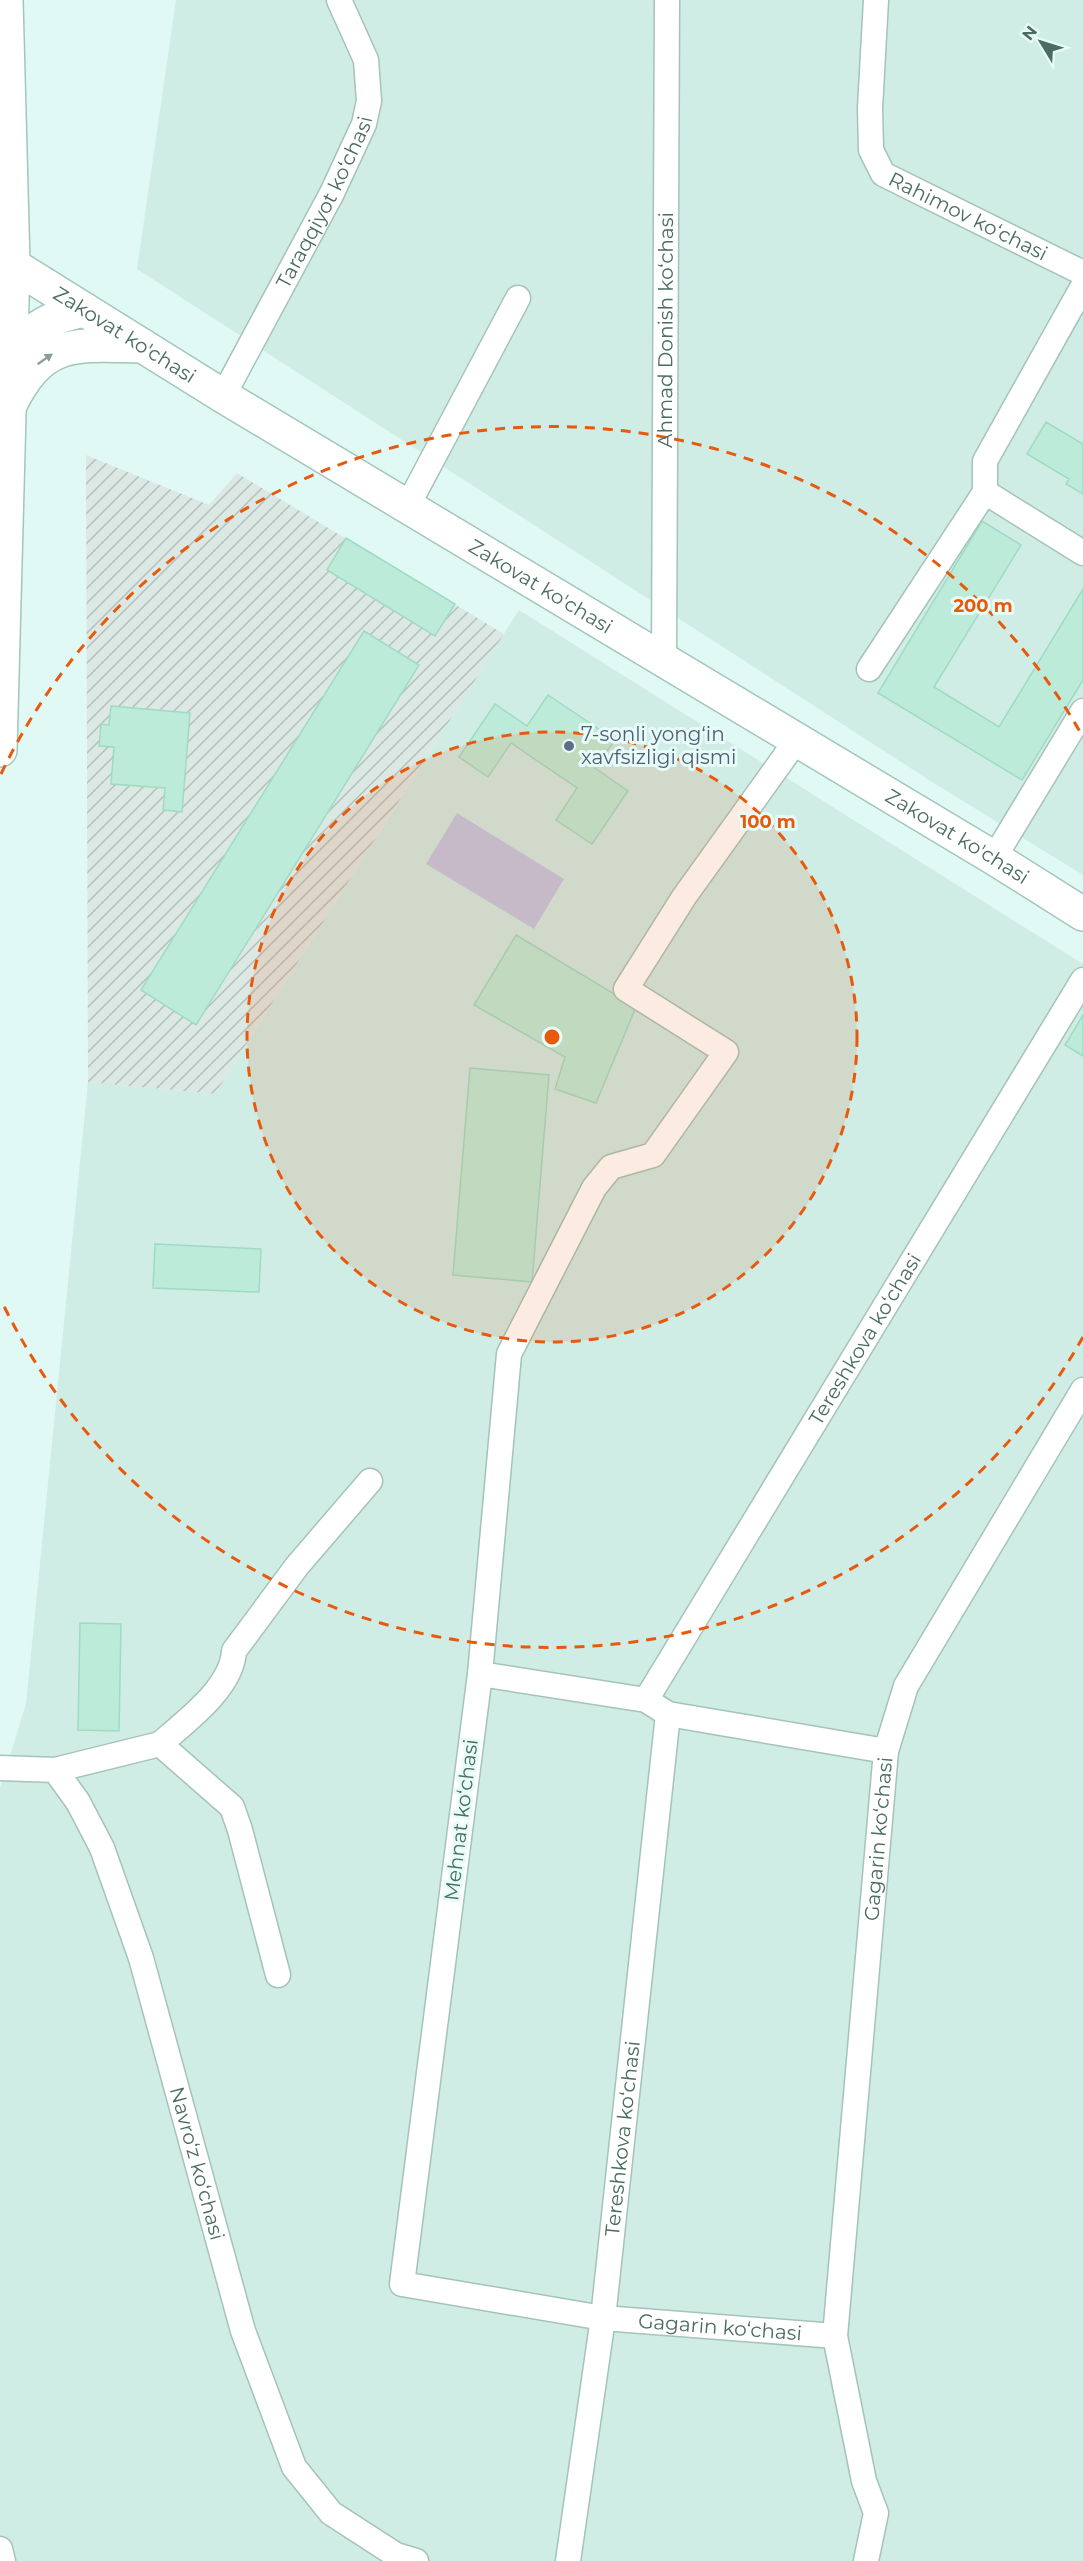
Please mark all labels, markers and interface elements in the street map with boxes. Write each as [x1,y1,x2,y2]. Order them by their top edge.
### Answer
north arrow [1011,12,1071,72]
text: N [1018,22,1041,44]
street label: Taraqqiyot ko‘chasi [271,114,377,292]
street label: Rahimov ko‘chasi [885,167,1051,266]
street label: Ahmad Donish ko‘chasi [653,212,678,448]
street label: Zakovat ko'chasi [49,281,200,388]
one-way arrow [37,354,53,365]
street label: Zakovat ko'chasi [464,534,617,639]
text: 200 m [953,595,1013,617]
place label: 7-sonli yong‘in xavfsizligi qismi [581,722,736,769]
marker: 7-sonli yong‘in xavfsizligi qismi [562,739,576,753]
street label: Zakovat ko'chasi [881,784,1034,889]
text: 100 m [740,811,796,833]
centre of rings [542,1027,562,1047]
street label: Tereshkova ko‘chasi [804,1249,926,1429]
street label: Mehnat ko‘chasi [439,1738,483,1902]
street label: Gagarin ko‘chasi [859,1756,897,1922]
street label: Tereshkova ko‘chasi [600,2040,645,2237]
street label: Navro‘z ko‘chasi [165,2084,230,2243]
street label: Gagarin ko‘chasi [637,2309,803,2345]

